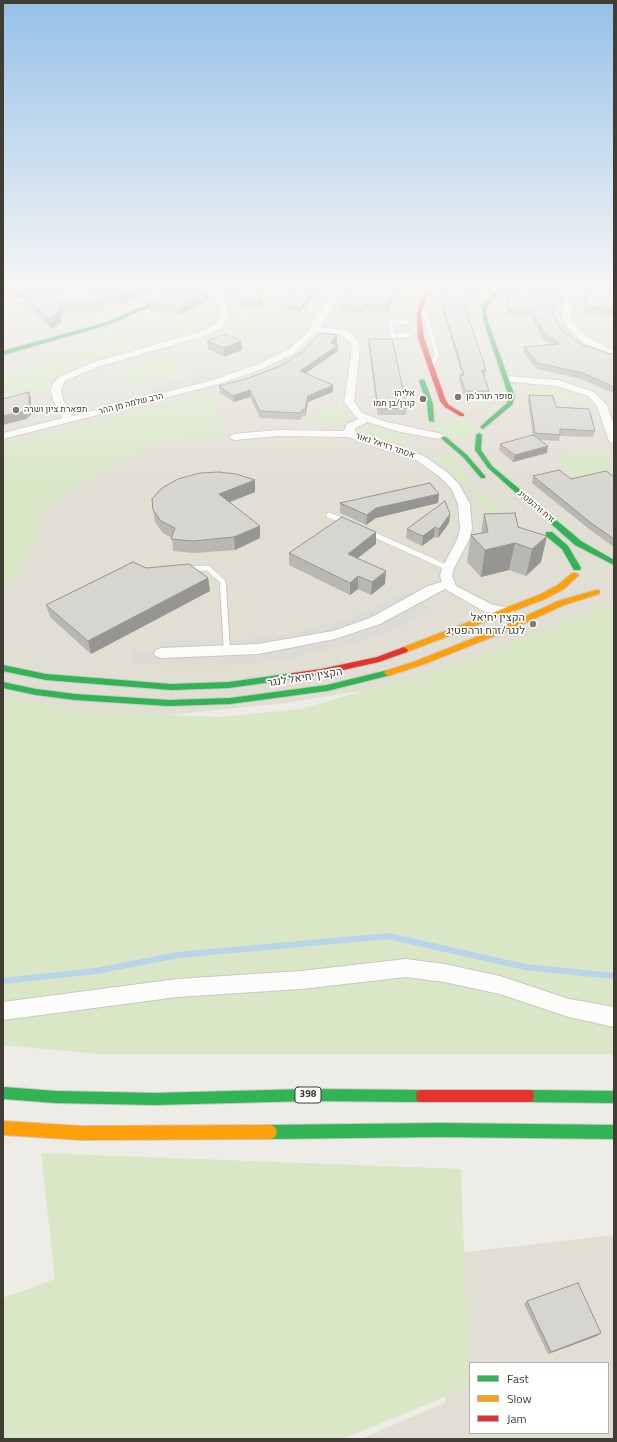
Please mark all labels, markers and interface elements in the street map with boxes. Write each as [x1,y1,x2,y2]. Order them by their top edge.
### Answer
place label: אליהו קורן/בן חמו [373,389,415,410]
street label: הרב שלמה מן ההר [97,391,165,417]
marker: סופר תורג'מן [453,392,463,402]
place label: סופר תורג'מן [466,392,513,402]
marker: אליהו קורן/בן חמו [418,394,428,404]
marker: תפארת ציון ושרה [11,405,21,415]
place label: תפארת ציון ושרה [24,405,87,415]
street label: אסתר רזיאל נאור [354,431,416,461]
street label: זרח ורהפטיג [515,488,557,526]
place label: הקצין יחיאל לנגר/זרח ורהפטיג [446,611,525,637]
marker: הקצין יחיאל לנגר/זרח ורהפטיג [528,619,538,629]
street label: הקצין יחיאל לנגר [266,666,344,690]
road number: 398 [295,1087,321,1103]
legend [469,1362,609,1434]
text: Fast [507,1369,529,1388]
text: Slow [507,1389,532,1408]
text: Jam [507,1409,527,1428]

